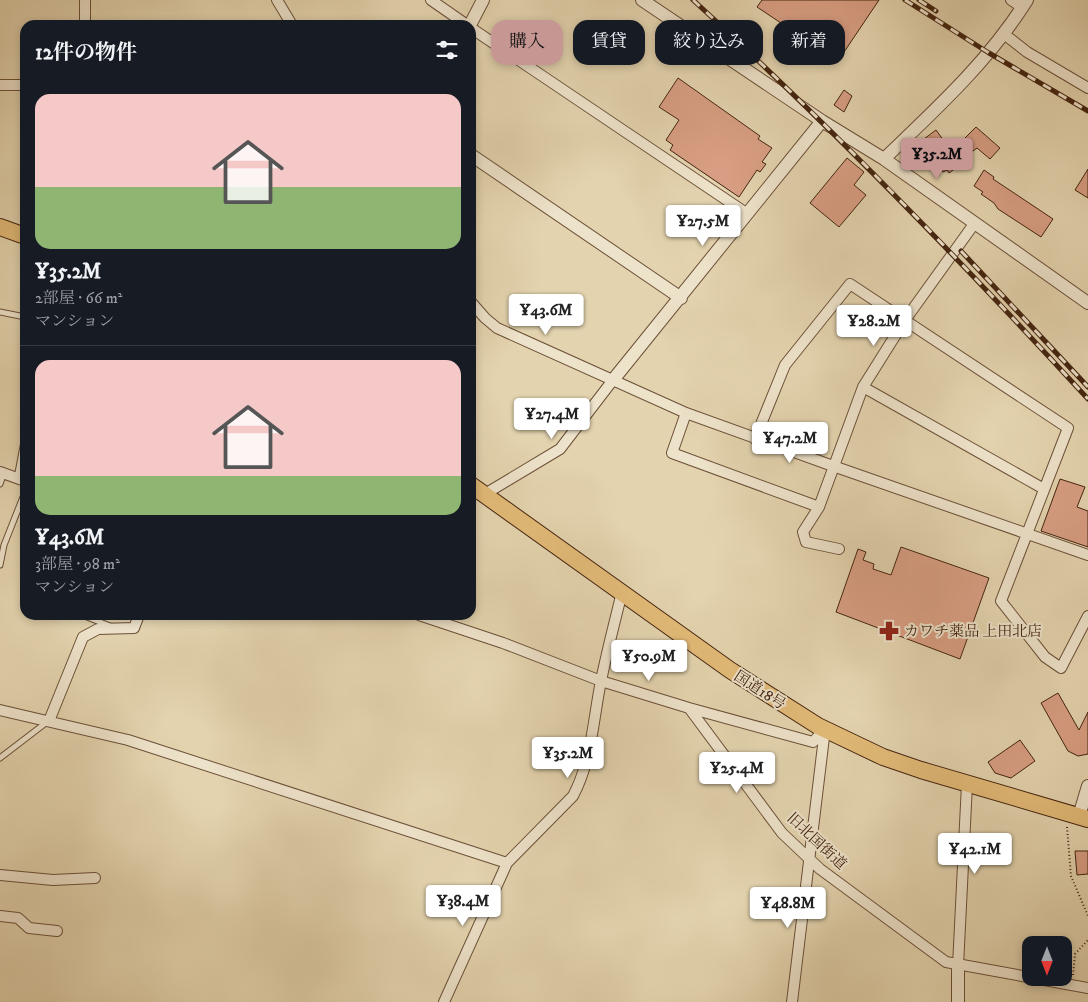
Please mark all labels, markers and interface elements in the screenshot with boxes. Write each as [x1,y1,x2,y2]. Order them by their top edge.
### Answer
chip: 購入 [491,20,563,65]
chip: 賃貸 [573,20,645,65]
chip: 絞り込み [655,20,763,65]
chip: 新着 [773,20,845,65]
icon: filters [433,36,461,64]
text: 12件の物件 [35,40,137,66]
icon: home [203,127,293,217]
pin: ¥35.2M [896,138,978,180]
text: ¥35.2M [912,144,962,164]
pin: ¥27.5M [662,204,744,247]
text: ¥27.5M [677,211,729,231]
text: ¥35.2M [35,259,101,285]
text: 2部屋 · 66 m² [35,288,122,308]
pin: ¥43.6M [505,294,587,336]
text: ¥43.6M [520,300,572,320]
pin: ¥28.2M [833,304,915,347]
text: マンション [35,311,114,331]
text: ¥28.2M [848,311,900,331]
icon: home [203,392,293,482]
pin: ¥27.4M [511,398,593,440]
text: ¥27.4M [525,404,579,424]
pin: ¥47.2M [749,422,831,464]
text: ¥47.2M [763,428,817,448]
text: ¥43.6M [35,525,104,551]
text: 3部屋 · 98 m² [35,554,120,574]
text: マンション [35,577,114,597]
pharmacy icon: カワチ薬品 上田北店 [878,620,900,642]
place label: カワチ薬品 上田北店 [904,622,1042,641]
pin: ¥50.9M [608,640,690,682]
text: ¥50.9M [622,646,676,666]
street label: 国道18号 [730,667,789,714]
pin: ¥35.2M [527,736,609,779]
text: ¥35.2M [543,743,593,763]
pin: ¥25.4M [696,752,778,794]
text: ¥25.4M [710,758,764,778]
street label: 旧北国街道 [783,809,851,874]
pin: ¥42.1M [934,832,1016,875]
text: ¥42.1M [949,839,1001,859]
pin: ¥38.4M [422,884,504,927]
pin: ¥48.8M [747,886,829,929]
text: ¥38.4M [437,891,489,911]
text: ¥48.8M [761,893,815,913]
north arrow [1022,936,1072,986]
map controls [1022,936,1072,986]

